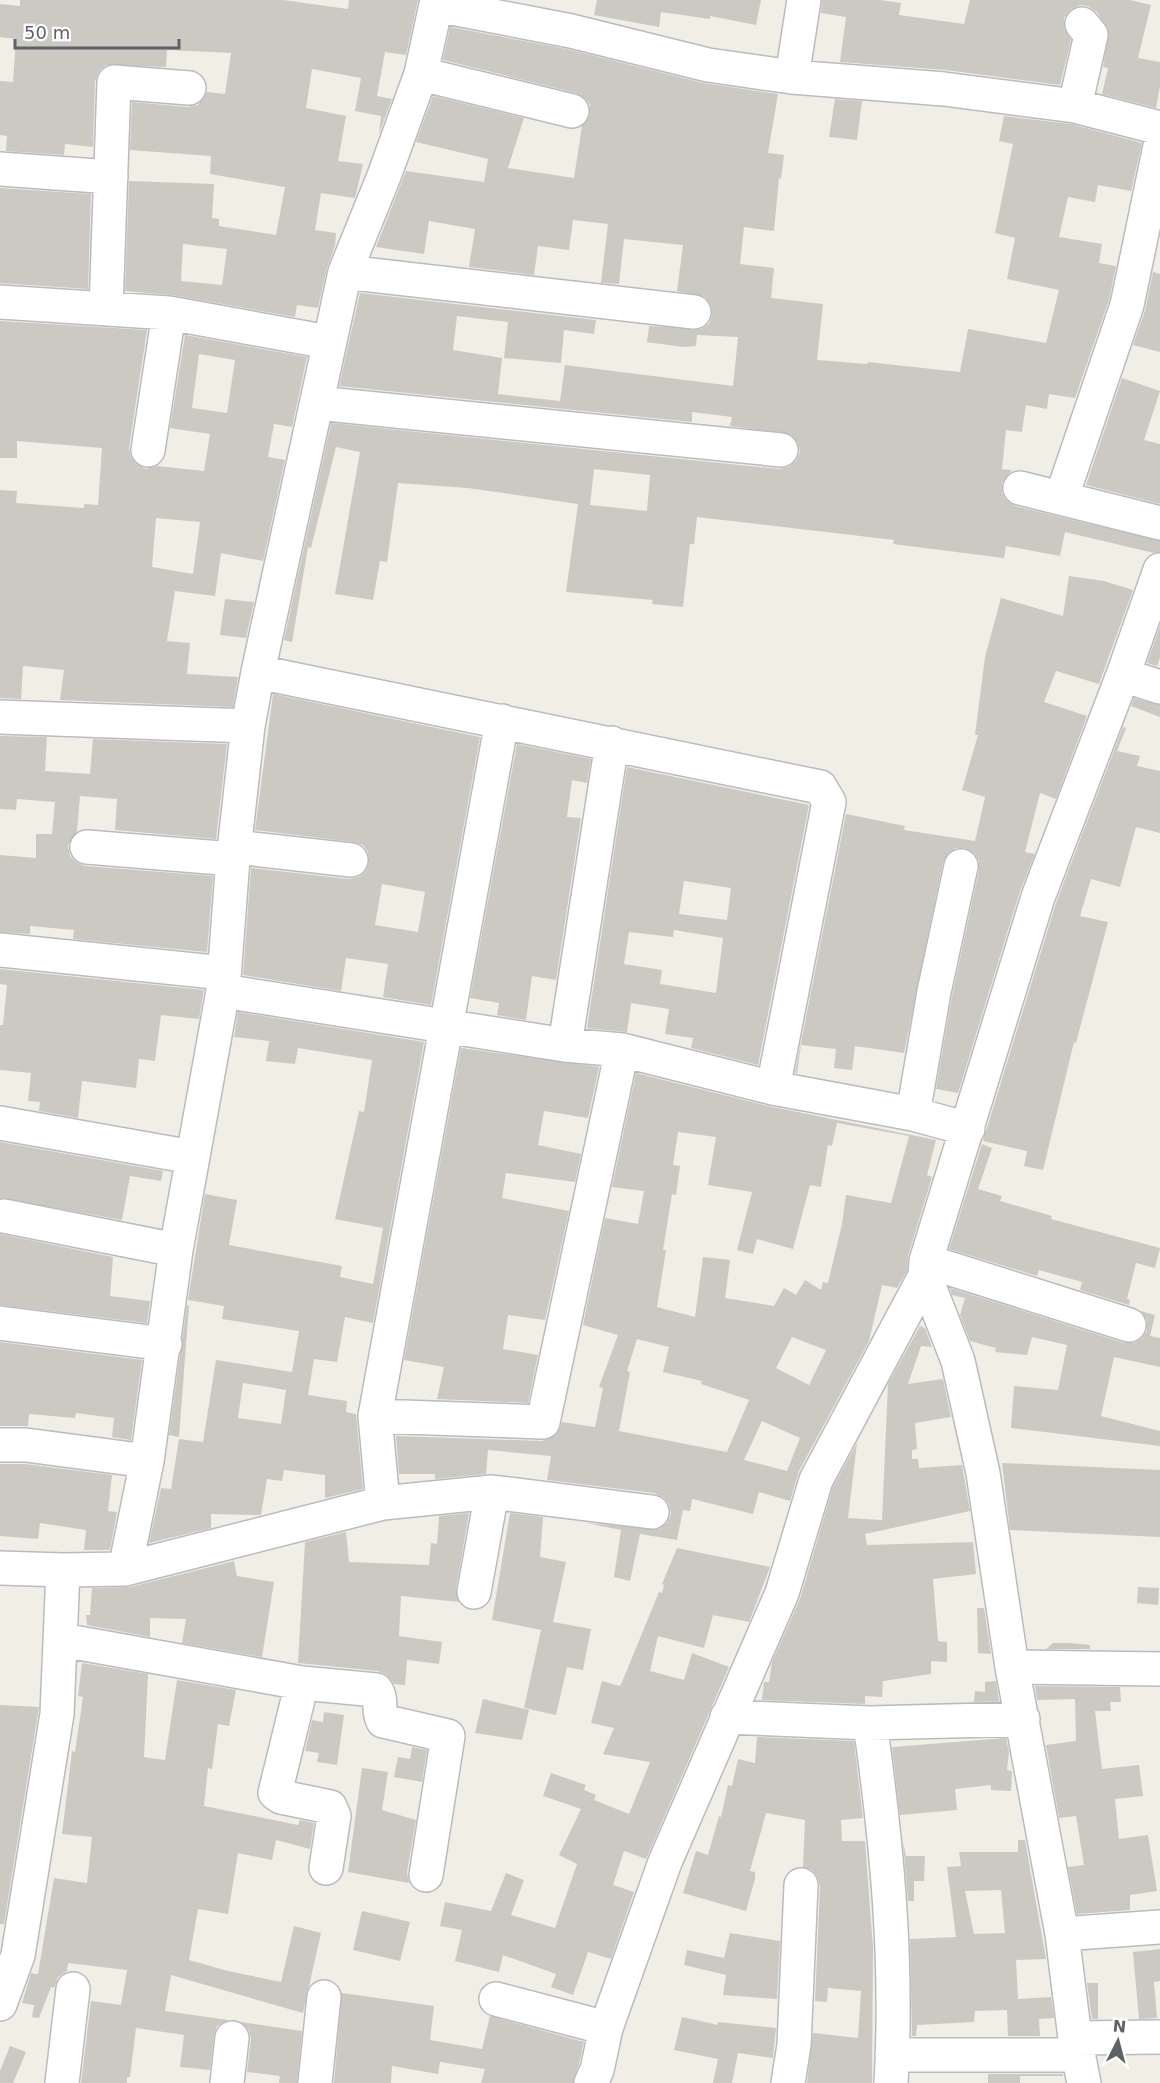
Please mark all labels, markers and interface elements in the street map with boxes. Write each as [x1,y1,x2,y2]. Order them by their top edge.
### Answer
scale bar [15,12,178,50]
text: 50 m [24,22,70,43]
north arrow [1088,2011,1148,2071]
text: N [1112,2016,1127,2037]

